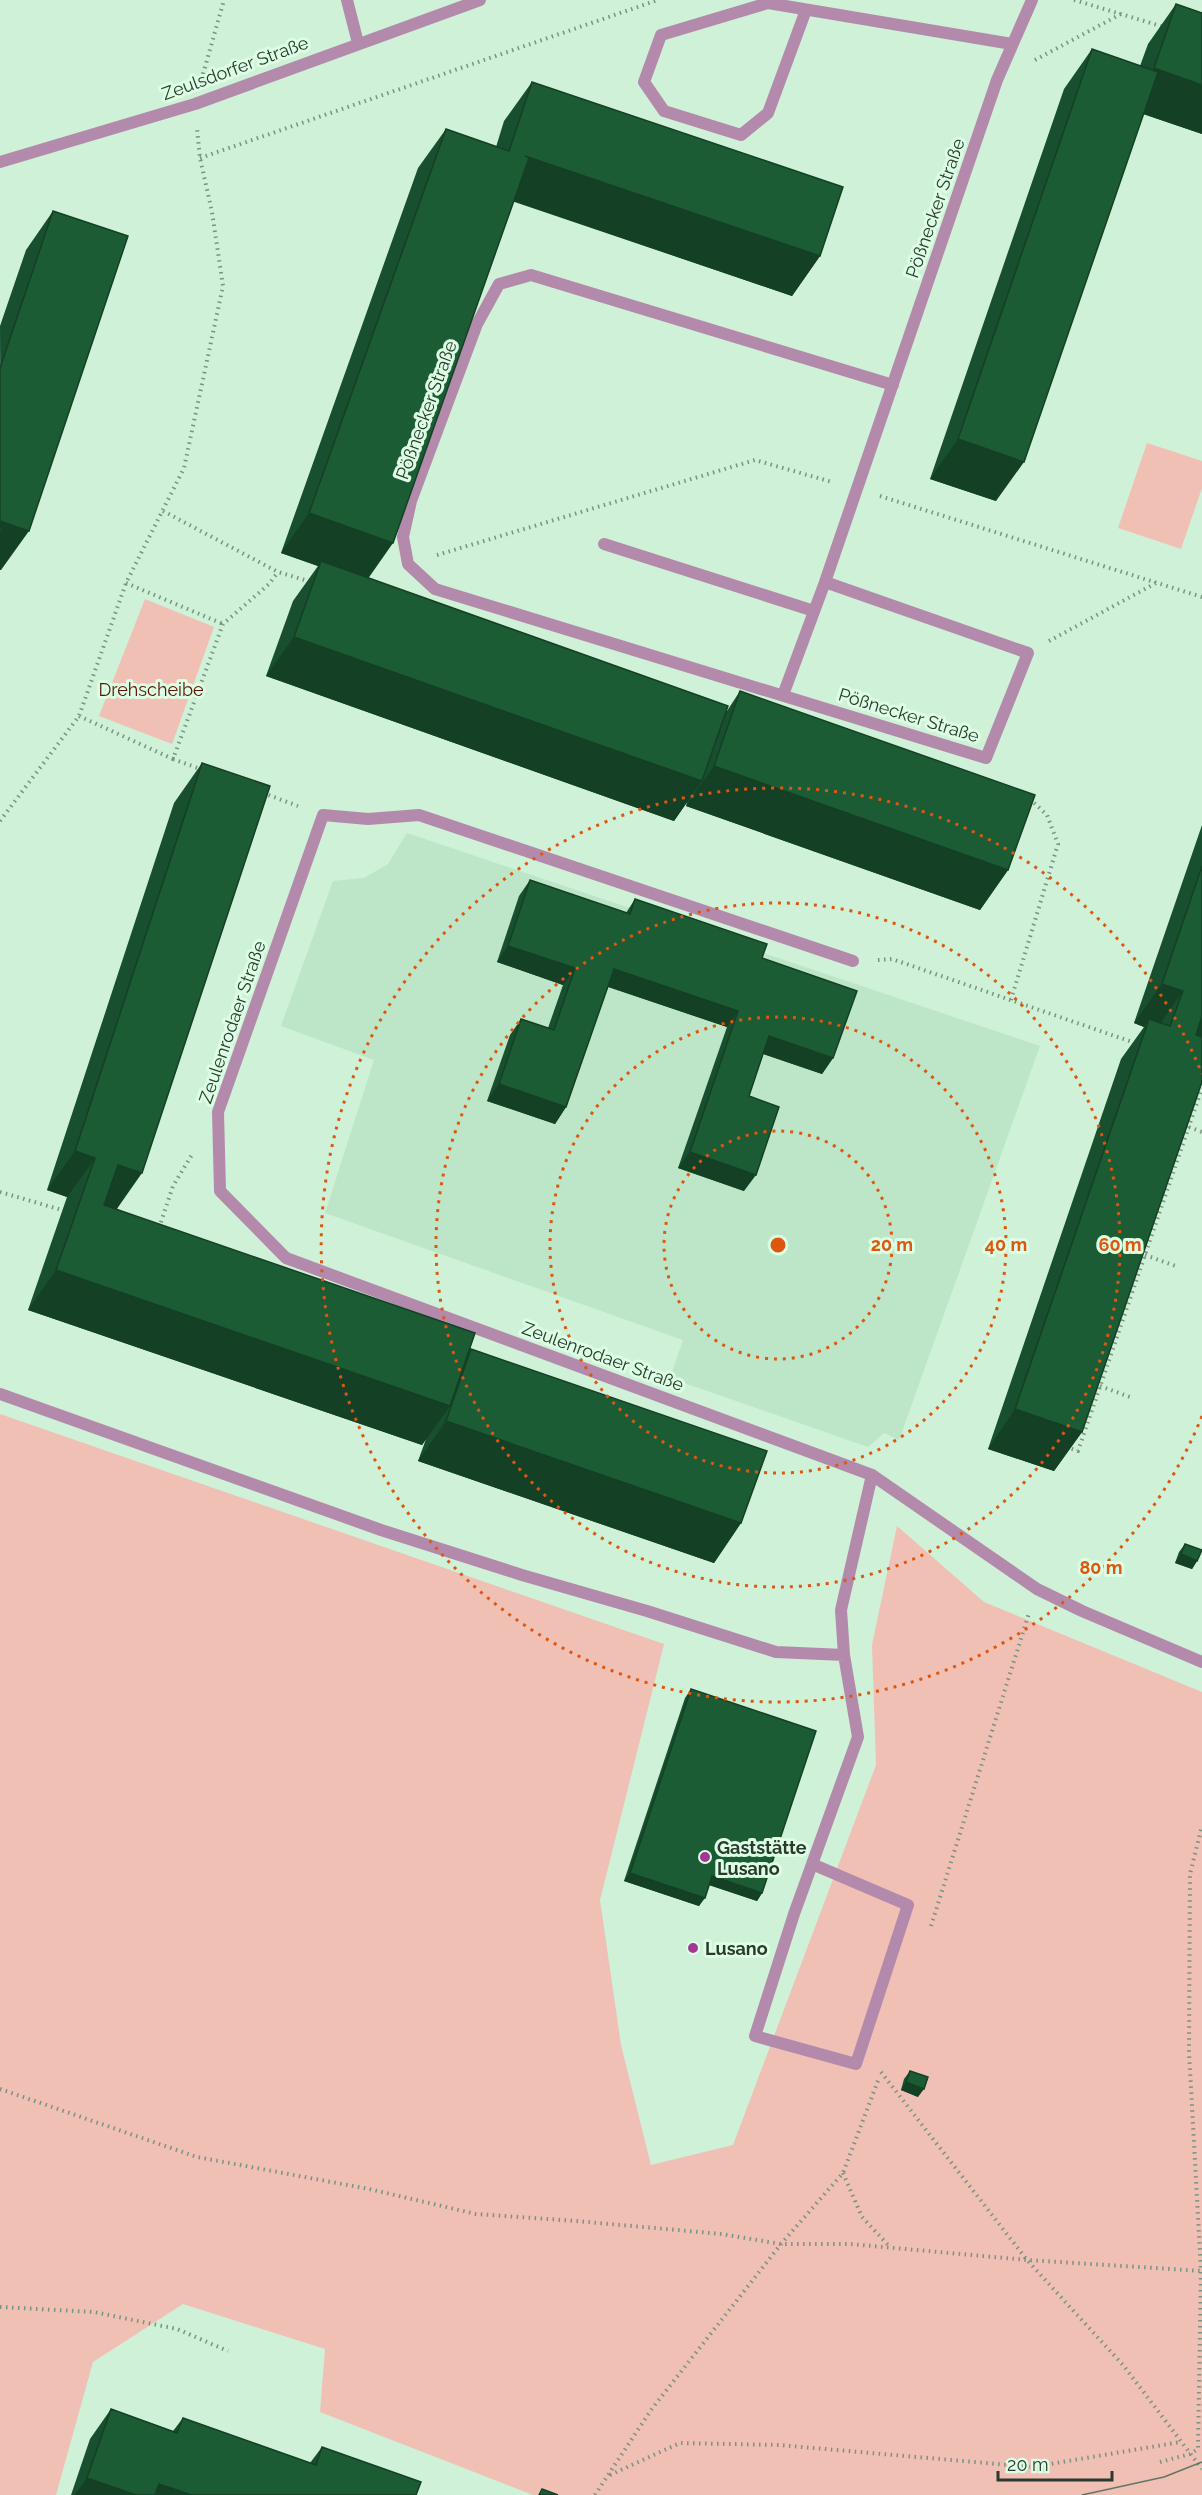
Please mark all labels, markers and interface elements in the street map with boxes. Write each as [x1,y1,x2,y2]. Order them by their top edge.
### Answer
street label: Zeulsdorfer Straße [159,32,311,104]
street label: Pößnecker Straße [901,135,969,280]
street label: Pößnecker Straße [391,337,461,482]
park label: Drehscheibe [98,679,204,700]
street label: Pößnecker Straße [836,684,982,747]
street label: Zeulenrodaer Straße [194,938,270,1106]
text: 20 m [871,1234,913,1255]
text: 40 m [985,1234,1027,1255]
text: 60 m [1098,1234,1142,1255]
centre of rings [768,1235,788,1255]
street label: Zeulenrodaer Straße [519,1317,687,1395]
text: 80 m [1079,1557,1123,1578]
place label: Gaststätte Lusano [717,1837,807,1879]
marker: Gaststätte Lusano [698,1850,712,1864]
place label: Lusano [705,1938,768,1959]
marker: Lusano [686,1941,700,1955]
scale bar [998,2444,1112,2482]
text: 20 m [1007,2454,1049,2475]

